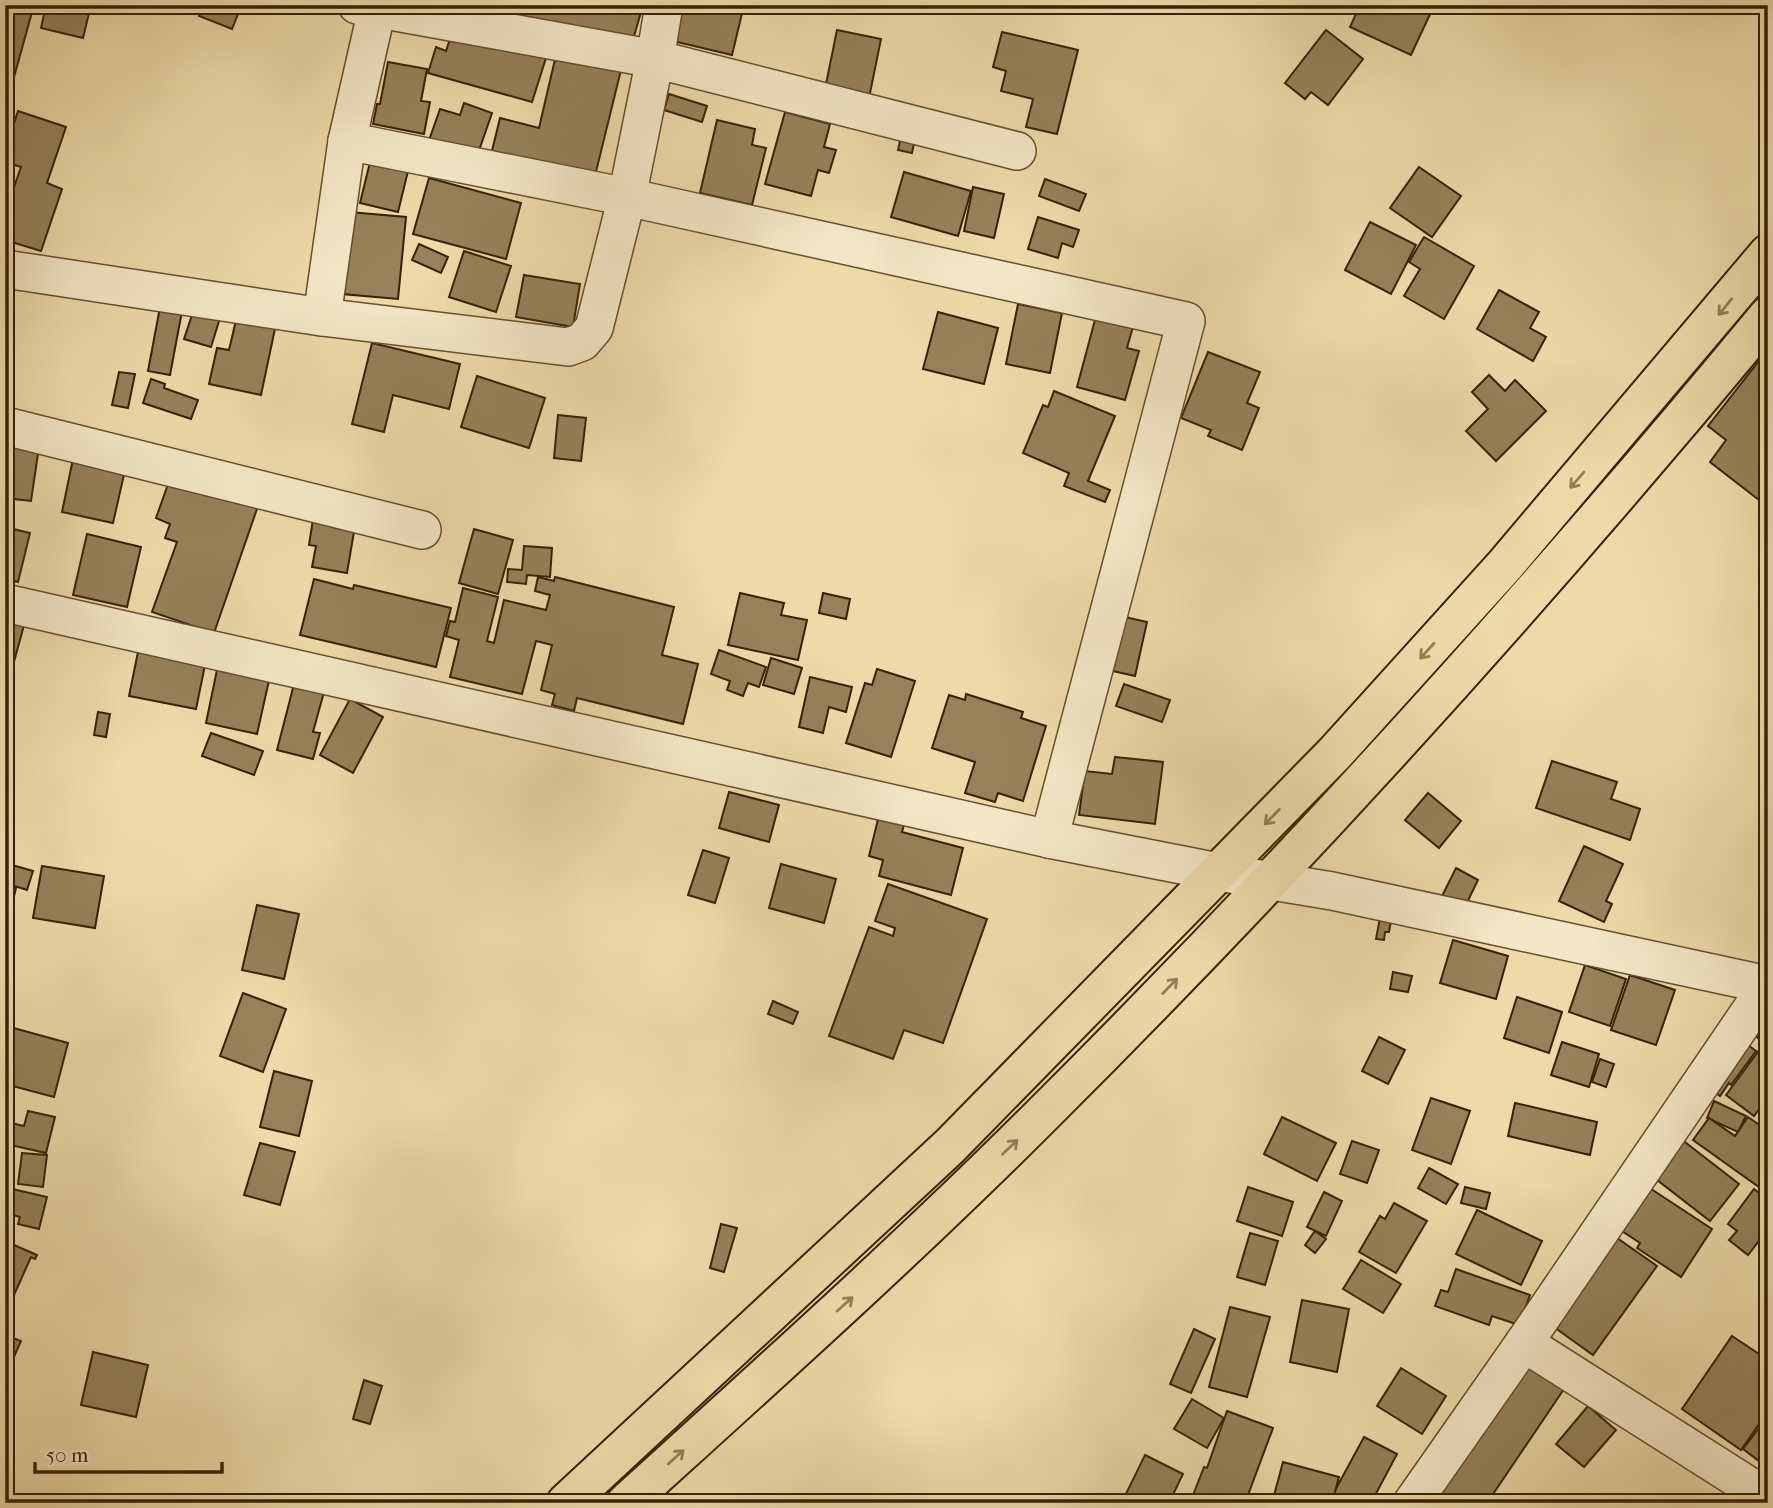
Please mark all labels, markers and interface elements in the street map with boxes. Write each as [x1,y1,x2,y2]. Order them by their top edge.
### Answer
one-way arrow [1717,297,1732,315]
one-way arrow [1570,471,1586,489]
one-way arrow [1419,642,1435,660]
one-way arrow [1264,808,1281,825]
one-way arrow [1161,977,1178,994]
one-way arrow [1001,1139,1018,1156]
one-way arrow [836,1295,853,1312]
scale bar [35,1431,222,1475]
text: 50 m [46,1443,89,1467]
one-way arrow [667,1449,685,1465]

